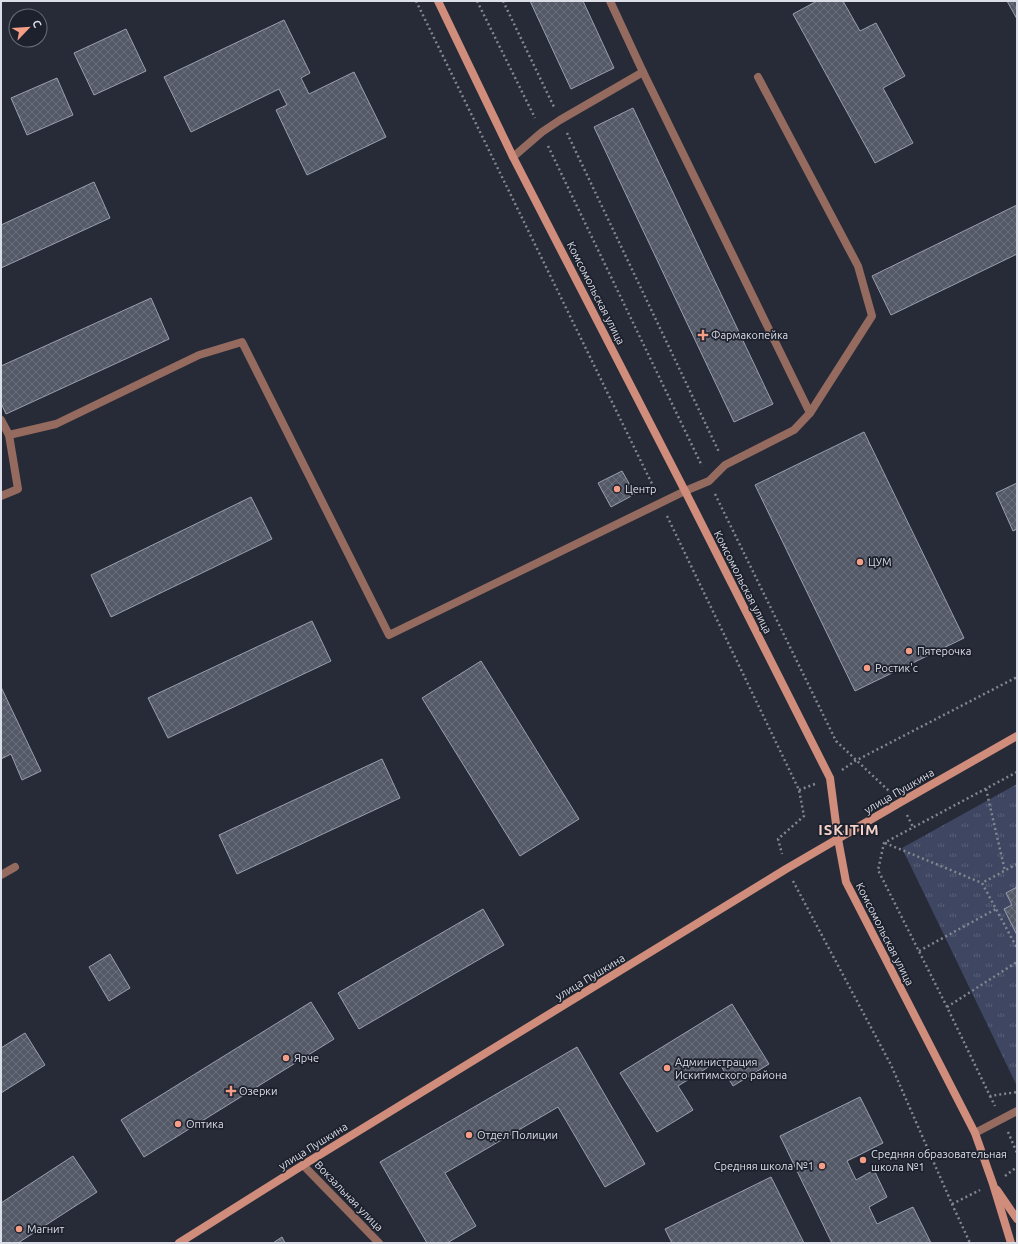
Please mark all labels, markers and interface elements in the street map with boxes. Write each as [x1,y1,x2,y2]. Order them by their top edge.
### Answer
north arrow [8,8,48,48]
text: С [30,18,44,29]
street label: Комсомольская улица [565,239,627,347]
place label: Фармакопейка [711,329,788,341]
marker: Фармакопейка [698,330,708,340]
place label: Центр [625,483,657,495]
marker: Центр [612,484,622,494]
street label: Комсомольская улица [712,528,774,636]
place label: ЦУМ [868,556,892,568]
marker: ЦУМ [855,557,865,567]
place label: Пятерочка [917,645,971,657]
marker: Пятерочка [904,646,914,656]
place label: Ростик'с [875,662,918,674]
marker: Ростик'с [862,663,872,673]
street label: улица Пушкина [862,766,936,816]
district label: ISKITIM [818,821,880,838]
street label: Комсомольская улица [854,880,916,988]
street label: улица Пушкина [553,952,627,1002]
place label: Ярче [294,1052,319,1064]
marker: Ярче [281,1053,291,1063]
place label: Администрация Искитимского района [675,1056,787,1081]
marker: Администрация Искитимского района [662,1063,672,1073]
place label: Озерки [239,1085,278,1097]
marker: Озерки [226,1086,236,1096]
place label: Оптика [186,1118,224,1130]
marker: Оптика [173,1119,183,1129]
street label: улица Пушкина [276,1120,350,1172]
place label: Отдел Полиции [477,1129,558,1141]
marker: Отдел Полиции [464,1130,474,1140]
place label: Средняя образовательная школа №1 [871,1148,1007,1173]
marker: Средняя образовательная школа №1 [858,1155,868,1165]
street label: Вокзальная улица [312,1158,386,1234]
place label: Средняя школа №1 [714,1160,814,1172]
marker: Средняя школа №1 [817,1161,827,1171]
place label: Магнит [27,1223,65,1235]
marker: Магнит [14,1224,24,1234]

